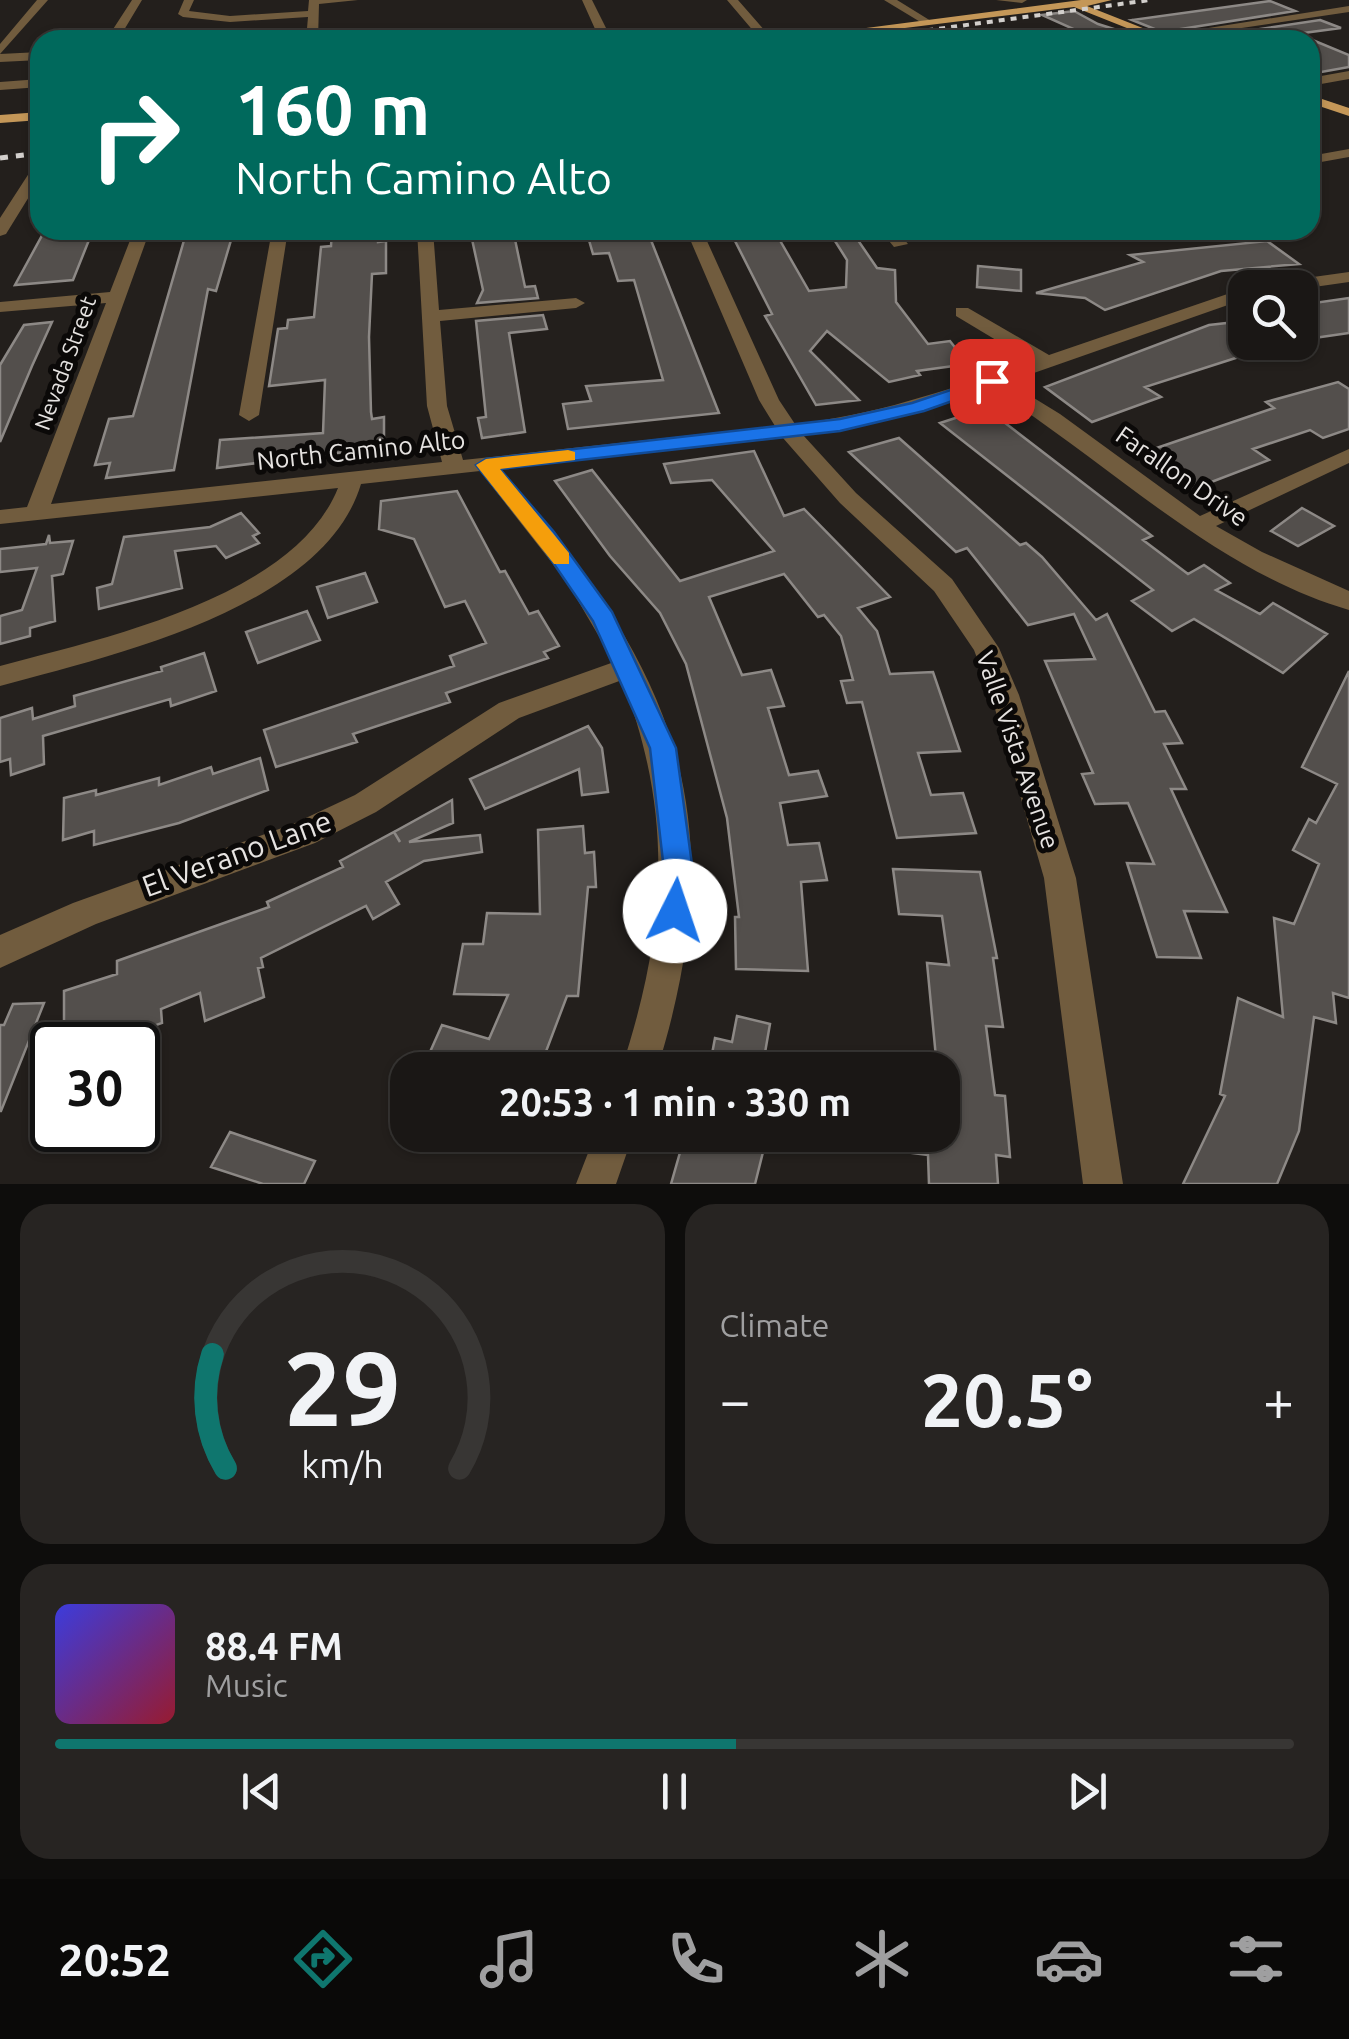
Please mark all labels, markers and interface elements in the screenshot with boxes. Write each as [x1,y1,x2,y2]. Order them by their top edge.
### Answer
icon: right [70,70,200,200]
text: 160 m [235,70,430,148]
text: North Camino Alto [235,152,612,203]
map controls [1228,270,1318,360]
button: search [1228,270,1318,360]
street label: Nevada Street [29,292,100,433]
pin [950,339,1035,424]
icon: arrive [965,354,1020,409]
street label: Farallon Drive [1111,420,1253,532]
street label: North Camino Alto [255,425,467,475]
street label: Valle Vista Avenue [971,648,1065,852]
street label: El Verano Lane [137,803,336,903]
position arrow [623,859,727,963]
speed limit sign: 30 [30,1022,160,1152]
text: 20:53 · 1 min · 330 m [499,1081,851,1123]
text: Climate [720,1307,830,1343]
text: 29 [284,1329,401,1446]
text: 20.5° [921,1357,1093,1441]
text: − [720,1369,751,1430]
text: + [1263,1369,1294,1430]
text: km/h [301,1445,384,1485]
text: 88.4 FM [205,1625,343,1667]
text: Music [205,1667,288,1703]
icon: previous [234,1764,289,1819]
icon: pause [647,1764,702,1819]
icon: next [1060,1764,1115,1819]
icon: directions [288,1924,358,1994]
icon: music [474,1924,544,1994]
icon: phone [661,1924,731,1994]
icon: climate [847,1924,917,1994]
icon: car [1034,1924,1104,1994]
icon: filters [1221,1924,1291,1994]
text: 20:52 [58,1934,171,1985]

